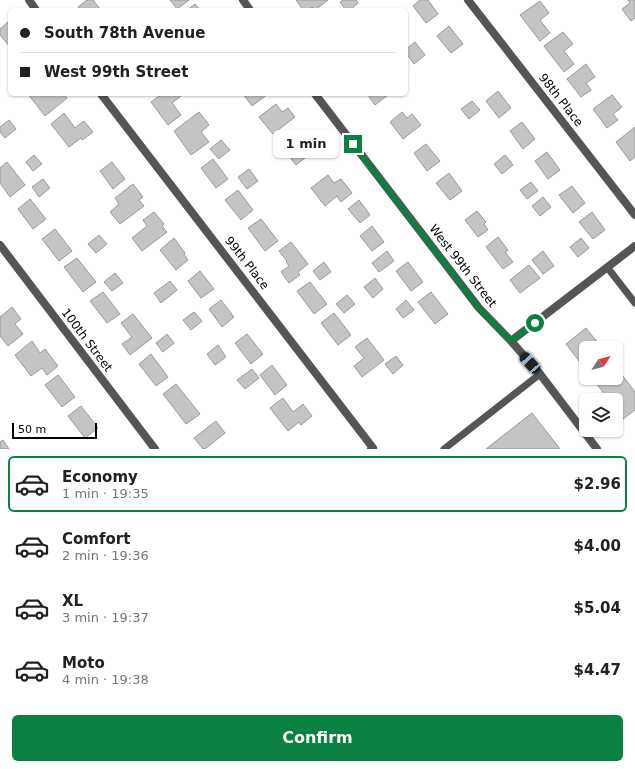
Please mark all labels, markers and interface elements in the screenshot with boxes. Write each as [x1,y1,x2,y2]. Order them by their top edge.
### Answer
text: South 78th Avenue [44,24,205,42]
text: West 99th Street [44,63,188,81]
street label: 98th Place [536,71,586,129]
callout: 1 min [273,130,339,158]
route end [344,135,362,153]
text: 1 min [286,136,326,151]
street label: West 99th Street [426,222,500,310]
street label: 99th Place [222,234,272,292]
street label: 100th Street [59,306,115,375]
route start [526,314,544,332]
north arrow [579,341,623,385]
map controls [579,341,623,437]
car [518,350,542,376]
button: layers [579,393,623,437]
scale bar [12,421,97,440]
text: 50 m [18,423,46,436]
icon: car [14,466,50,502]
text: Economy [62,468,138,486]
text: $2.96 [574,475,621,493]
text: 1 min · 19:35 [62,486,149,501]
icon: car [14,528,50,564]
text: Comfort [62,530,130,548]
text: $4.00 [574,537,621,555]
text: 2 min · 19:36 [62,548,149,563]
icon: car [14,590,50,626]
text: XL [62,592,83,610]
text: $5.04 [574,599,621,617]
text: 3 min · 19:37 [62,610,149,625]
icon: car [14,652,50,688]
text: Moto [62,654,105,672]
text: $4.47 [574,661,621,679]
text: 4 min · 19:38 [62,672,149,687]
button: Confirm [12,715,623,761]

